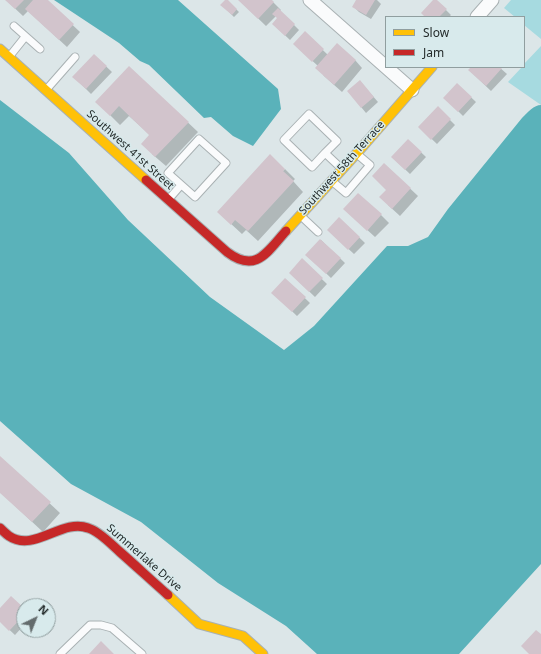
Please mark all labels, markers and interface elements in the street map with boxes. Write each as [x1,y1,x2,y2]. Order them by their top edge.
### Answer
legend [385,16,525,68]
text: Slow [423,24,449,41]
text: Jam [423,44,444,61]
street label: Southwest 41st Street [84,107,176,193]
street label: Southwest 58th Terrace [296,118,388,218]
street label: Summerlake Drive [104,522,184,594]
north arrow [16,598,56,638]
text: N [35,601,52,618]

